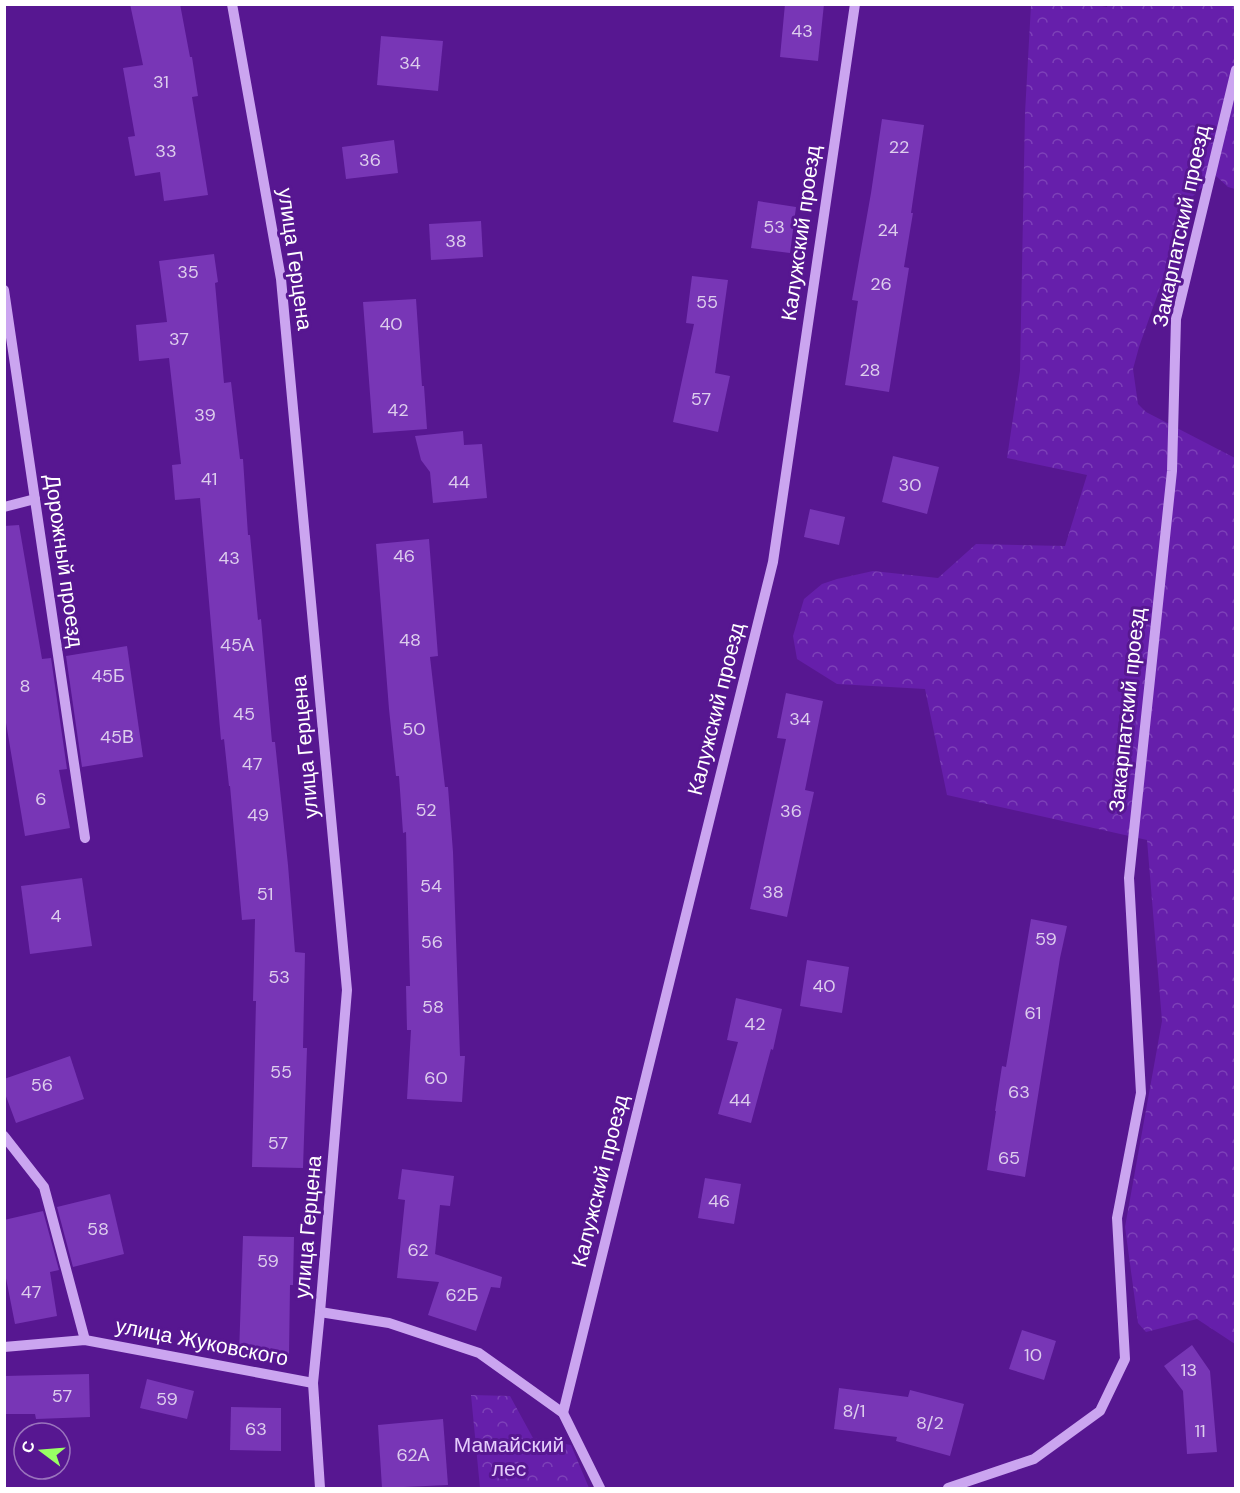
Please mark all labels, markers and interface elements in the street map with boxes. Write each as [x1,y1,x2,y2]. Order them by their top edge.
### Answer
house number: 43 [791,19,813,43]
house number: 34 [399,51,421,75]
house number: 31 [153,70,169,94]
street label: Закарпатский проезд [1146,123,1216,329]
house number: 22 [889,135,909,159]
house number: 33 [155,139,177,163]
street label: Калужский проезд [775,143,827,323]
house number: 36 [359,148,381,172]
street label: улица Герцена [271,186,319,332]
house number: 53 [763,215,785,239]
house number: 24 [878,218,899,242]
house number: 38 [445,229,467,253]
house number: 35 [177,260,199,284]
house number: 26 [870,272,892,296]
house number: 55 [696,290,718,314]
house number: 40 [379,312,403,336]
house number: 37 [169,327,189,351]
house number: 28 [859,358,881,382]
house number: 57 [691,387,711,411]
house number: 42 [387,398,409,422]
house number: 39 [194,403,216,427]
house number: 41 [201,467,217,491]
house number: 44 [448,470,470,494]
street label: Дорожный проезд [38,473,90,649]
house number: 30 [899,473,921,497]
house number: 46 [393,544,415,568]
house number: 43 [218,546,240,570]
street label: Закарпатский проезд [1102,606,1152,814]
street label: Калужский проезд [681,620,751,798]
house number: 48 [399,628,421,652]
house number: 45А [220,633,254,657]
house number: 45Б [91,664,125,688]
house number: 8 [20,674,30,698]
street label: улица Герцена [285,674,325,820]
house number: 45 [233,702,255,726]
house number: 34 [789,707,811,731]
house number: 50 [402,717,426,741]
house number: 45В [100,725,134,749]
house number: 47 [242,752,262,776]
house number: 6 [35,787,47,811]
house number: 52 [415,798,437,822]
house number: 36 [780,799,802,823]
house number: 49 [247,803,269,827]
house number: 54 [420,874,442,898]
house number: 38 [762,880,784,904]
house number: 51 [257,882,273,906]
house number: 4 [51,904,62,928]
house number: 59 [1035,927,1057,951]
house number: 56 [421,930,443,954]
house number: 53 [268,965,290,989]
house number: 40 [812,974,836,998]
house number: 58 [422,995,444,1019]
house number: 61 [1025,1001,1041,1025]
house number: 42 [744,1012,766,1036]
house number: 55 [270,1060,292,1084]
house number: 60 [424,1066,448,1090]
house number: 56 [31,1073,53,1097]
house number: 63 [1008,1080,1030,1104]
house number: 44 [729,1088,751,1112]
street label: Калужский проезд [565,1092,635,1270]
house number: 57 [268,1131,288,1155]
house number: 65 [998,1146,1020,1170]
street label: улица Герцена [288,1154,328,1300]
house number: 46 [708,1189,730,1213]
house number: 58 [87,1217,109,1241]
house number: 62 [407,1238,429,1262]
house number: 59 [257,1249,279,1273]
house number: 47 [21,1280,41,1304]
house number: 62Б [445,1283,479,1307]
street label: улица Жуковского [113,1312,291,1372]
house number: 10 [1024,1343,1042,1367]
house number: 13 [1181,1358,1197,1382]
house number: 57 [52,1384,72,1408]
house number: 59 [156,1387,178,1411]
house number: 8/1 [842,1399,866,1423]
house number: 8/2 [916,1411,944,1435]
house number: 63 [245,1417,267,1441]
house number: 11 [1194,1419,1206,1443]
north arrow [12,1421,72,1481]
park label: Мамайский лес [454,1431,564,1483]
text: С [16,1438,40,1455]
house number: 62А [396,1443,430,1467]

